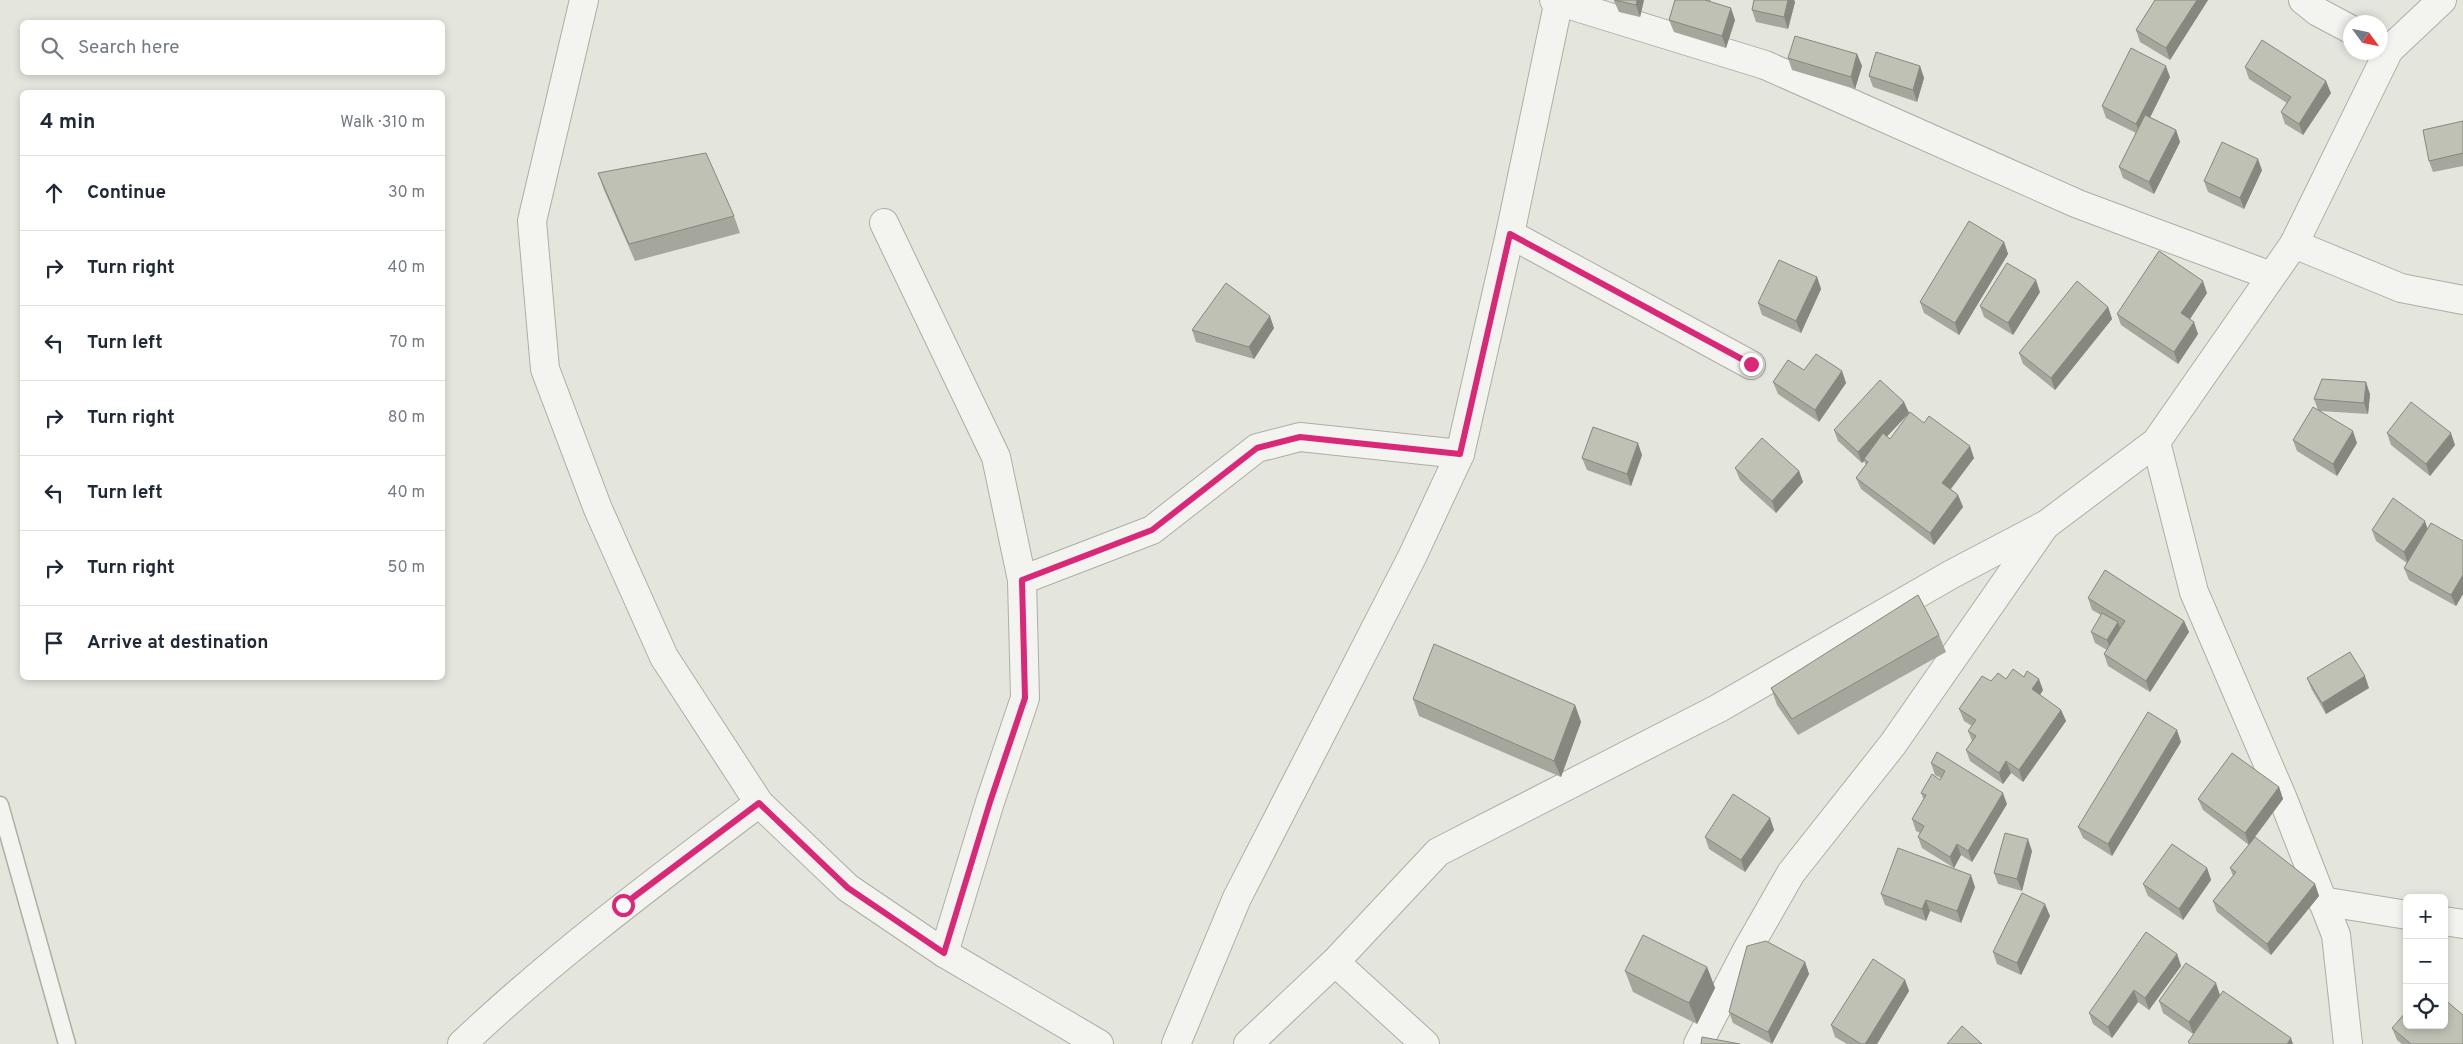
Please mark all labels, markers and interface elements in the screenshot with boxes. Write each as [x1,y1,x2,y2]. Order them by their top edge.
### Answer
north arrow [2343,15,2388,60]
search box [20,20,445,75]
icon: search [38,34,66,62]
text: Search here [78,36,180,60]
text: 4 min [40,109,96,136]
text: Walk · 310 m [340,113,425,133]
icon: ahead [40,179,68,207]
text: Continue [87,181,166,205]
text: 30 m [388,183,425,203]
icon: right [40,254,68,282]
text: Turn right [87,256,175,280]
text: 40 m [387,258,425,278]
icon: left [40,329,68,357]
text: Turn left [87,331,163,355]
text: 70 m [390,333,425,353]
route end [1740,353,1763,376]
icon: right [40,404,68,432]
text: Turn right [87,406,175,430]
text: 80 m [388,408,425,428]
icon: left [40,479,68,507]
text: Turn left [87,481,163,505]
text: 40 m [387,483,425,503]
icon: right [40,554,68,582]
text: Turn right [87,556,175,580]
text: 50 m [388,558,425,578]
icon: arrive [40,629,68,657]
text: Arrive at destination [87,631,268,655]
route start [612,894,635,917]
map controls [2403,894,2448,1029]
button: + [2403,894,2448,939]
button: − [2403,939,2448,984]
button: locate [2403,984,2448,1029]

